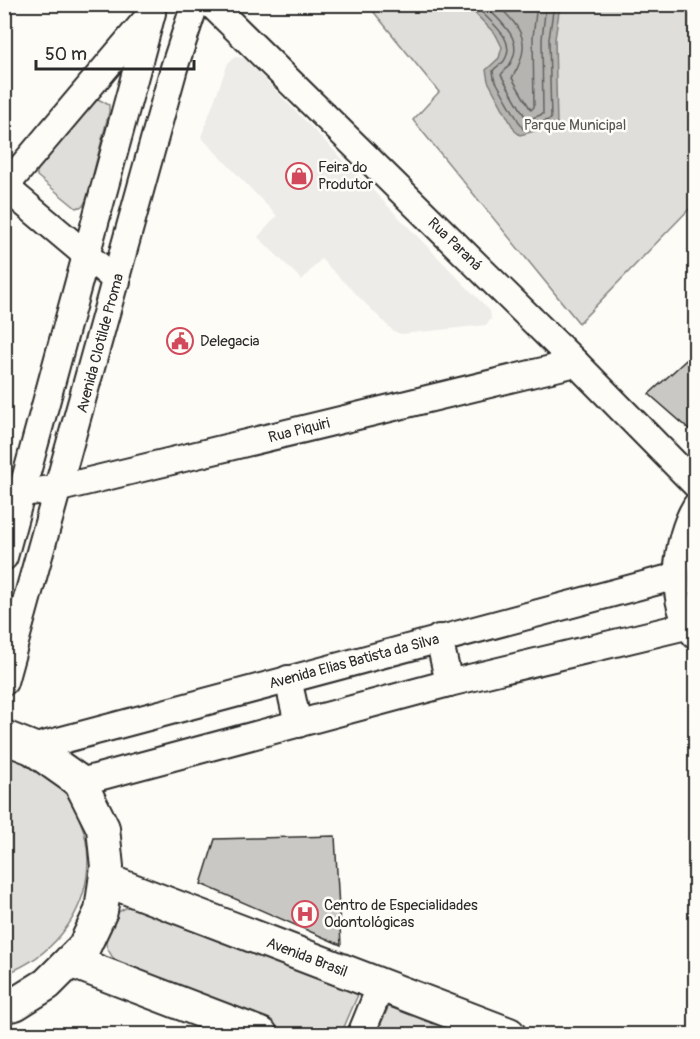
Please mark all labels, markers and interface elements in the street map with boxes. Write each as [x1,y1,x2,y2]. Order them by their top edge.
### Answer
scale bar [36,33,194,71]
text: 50 m [45,43,87,66]
park label: Parque Municipal [524,116,626,135]
place label: Feira do Produtor [318,158,374,194]
shop icon: Feira do Produtor [284,161,314,191]
street label: Rua Paraná [423,214,486,275]
street label: Avenida Clotilde Proma [73,271,128,415]
public building icon: Delegacia [165,326,195,356]
place label: Delegacia [200,332,260,351]
street label: Rua Piquiri [266,414,332,447]
street label: Avenida Elias Batista da Silva [267,630,441,693]
place label: Centro de Especialidades Odontológicas [324,896,478,932]
hospital icon: Centro de Especialidades Odontológicas [290,899,320,929]
street label: Avenida Brasil [264,933,350,982]

